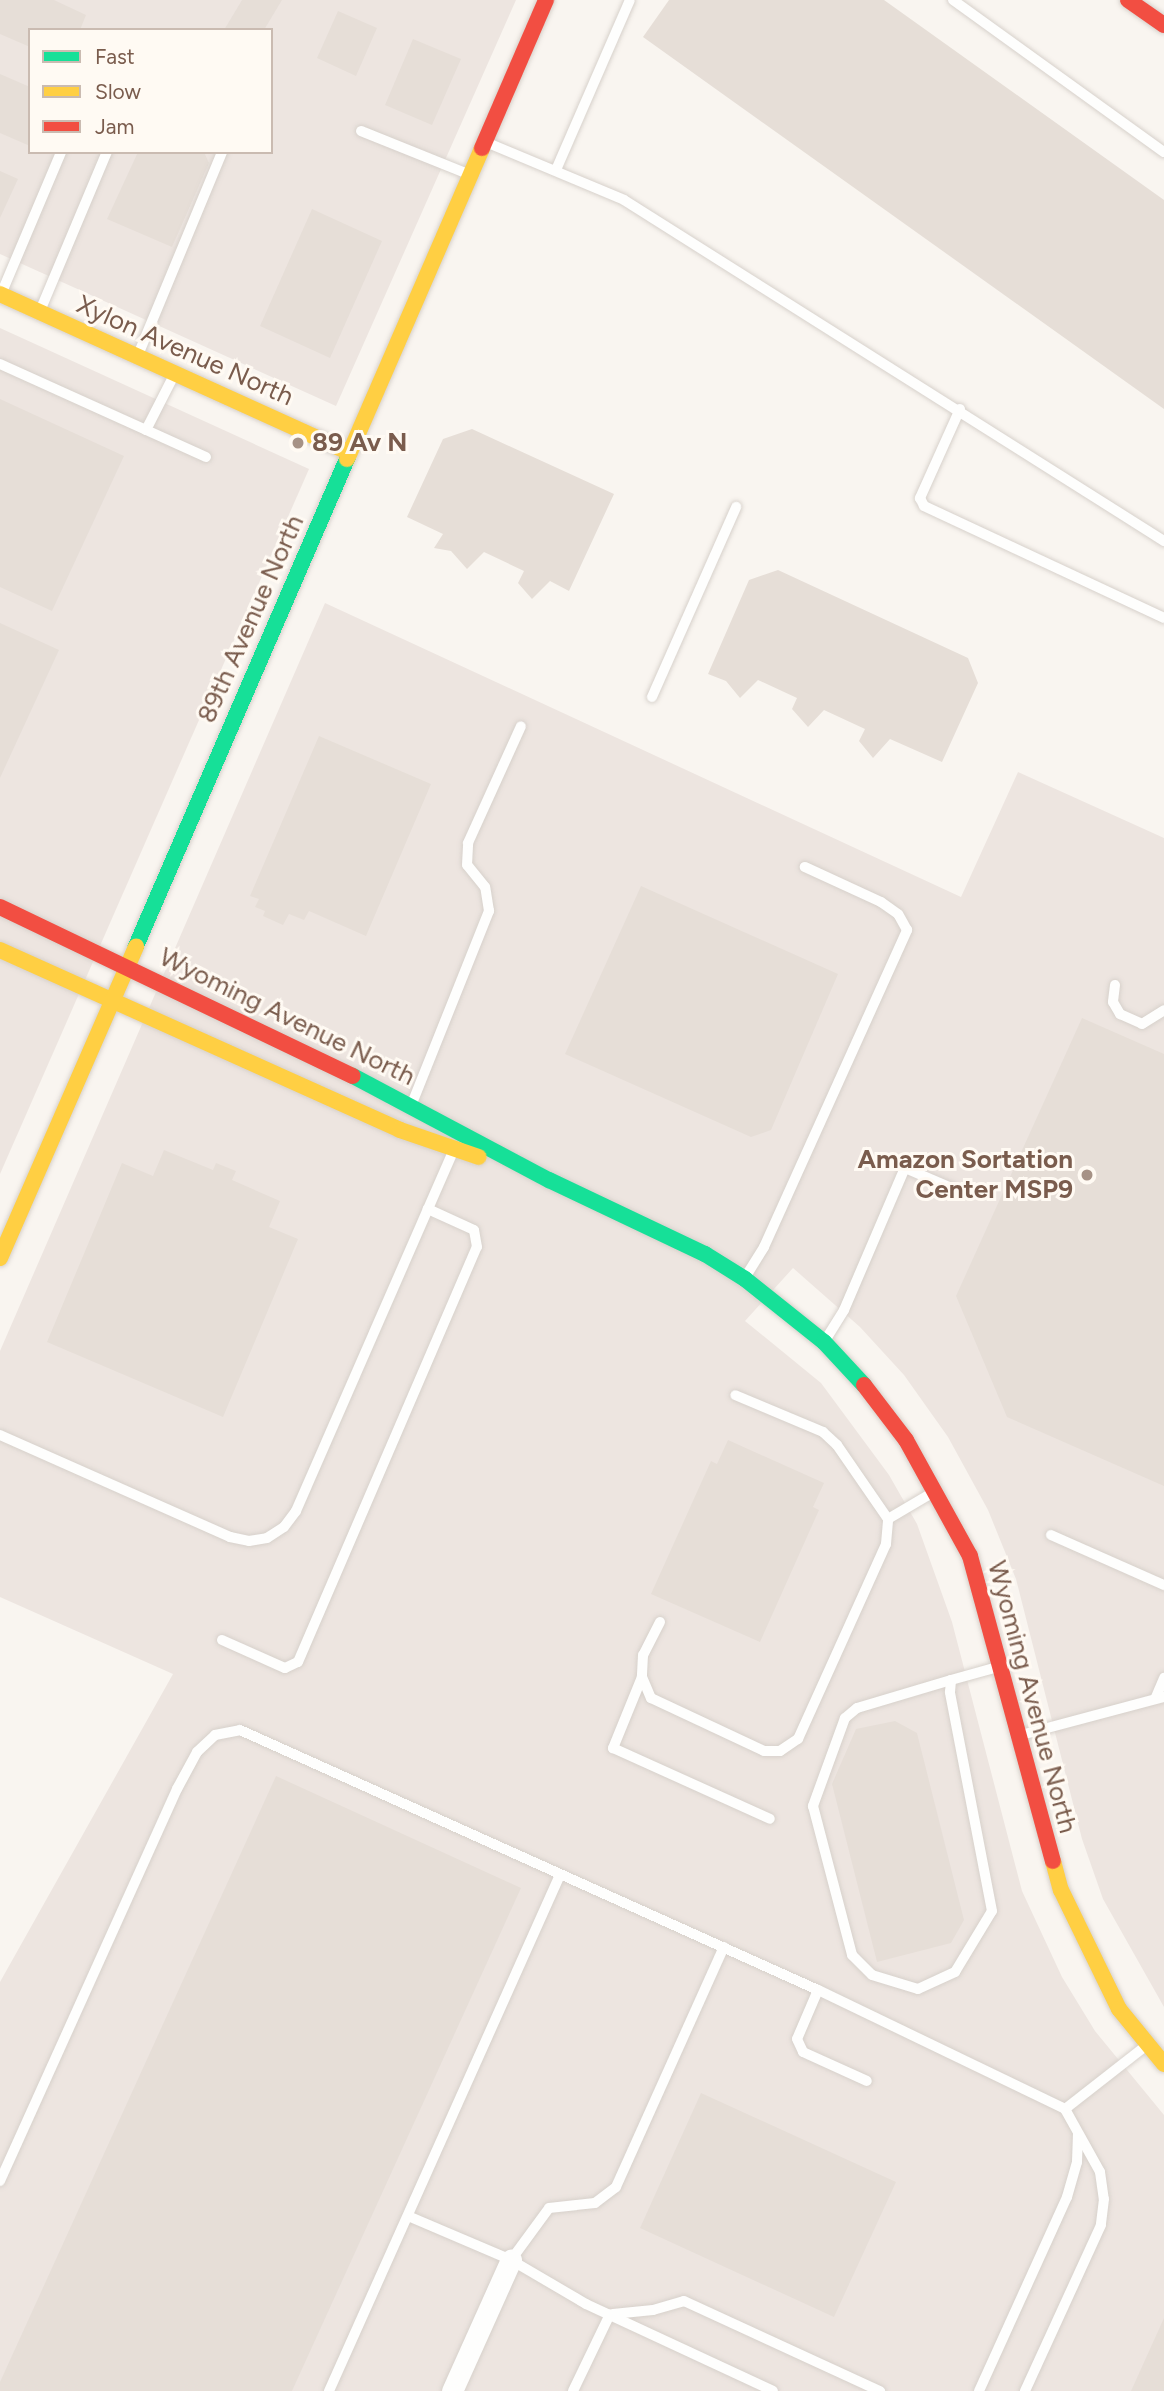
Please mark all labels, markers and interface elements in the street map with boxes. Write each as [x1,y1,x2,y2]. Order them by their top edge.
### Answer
legend [28,28,273,154]
text: Fast [95,44,135,69]
text: Slow [95,79,141,104]
text: Jam [95,114,134,139]
street label: Xylon Avenue North [72,289,298,413]
place label: 89 Av N [312,427,407,459]
marker: 89 Av N [290,435,306,451]
street label: 89th Avenue North [191,510,311,728]
street label: Wyoming Avenue North [154,942,420,1092]
place label: Amazon Sortation Center MSP9 [858,1144,1073,1206]
marker: Amazon Sortation Center MSP9 [1079,1167,1095,1183]
street label: Wyoming Avenue North [981,1558,1083,1836]

